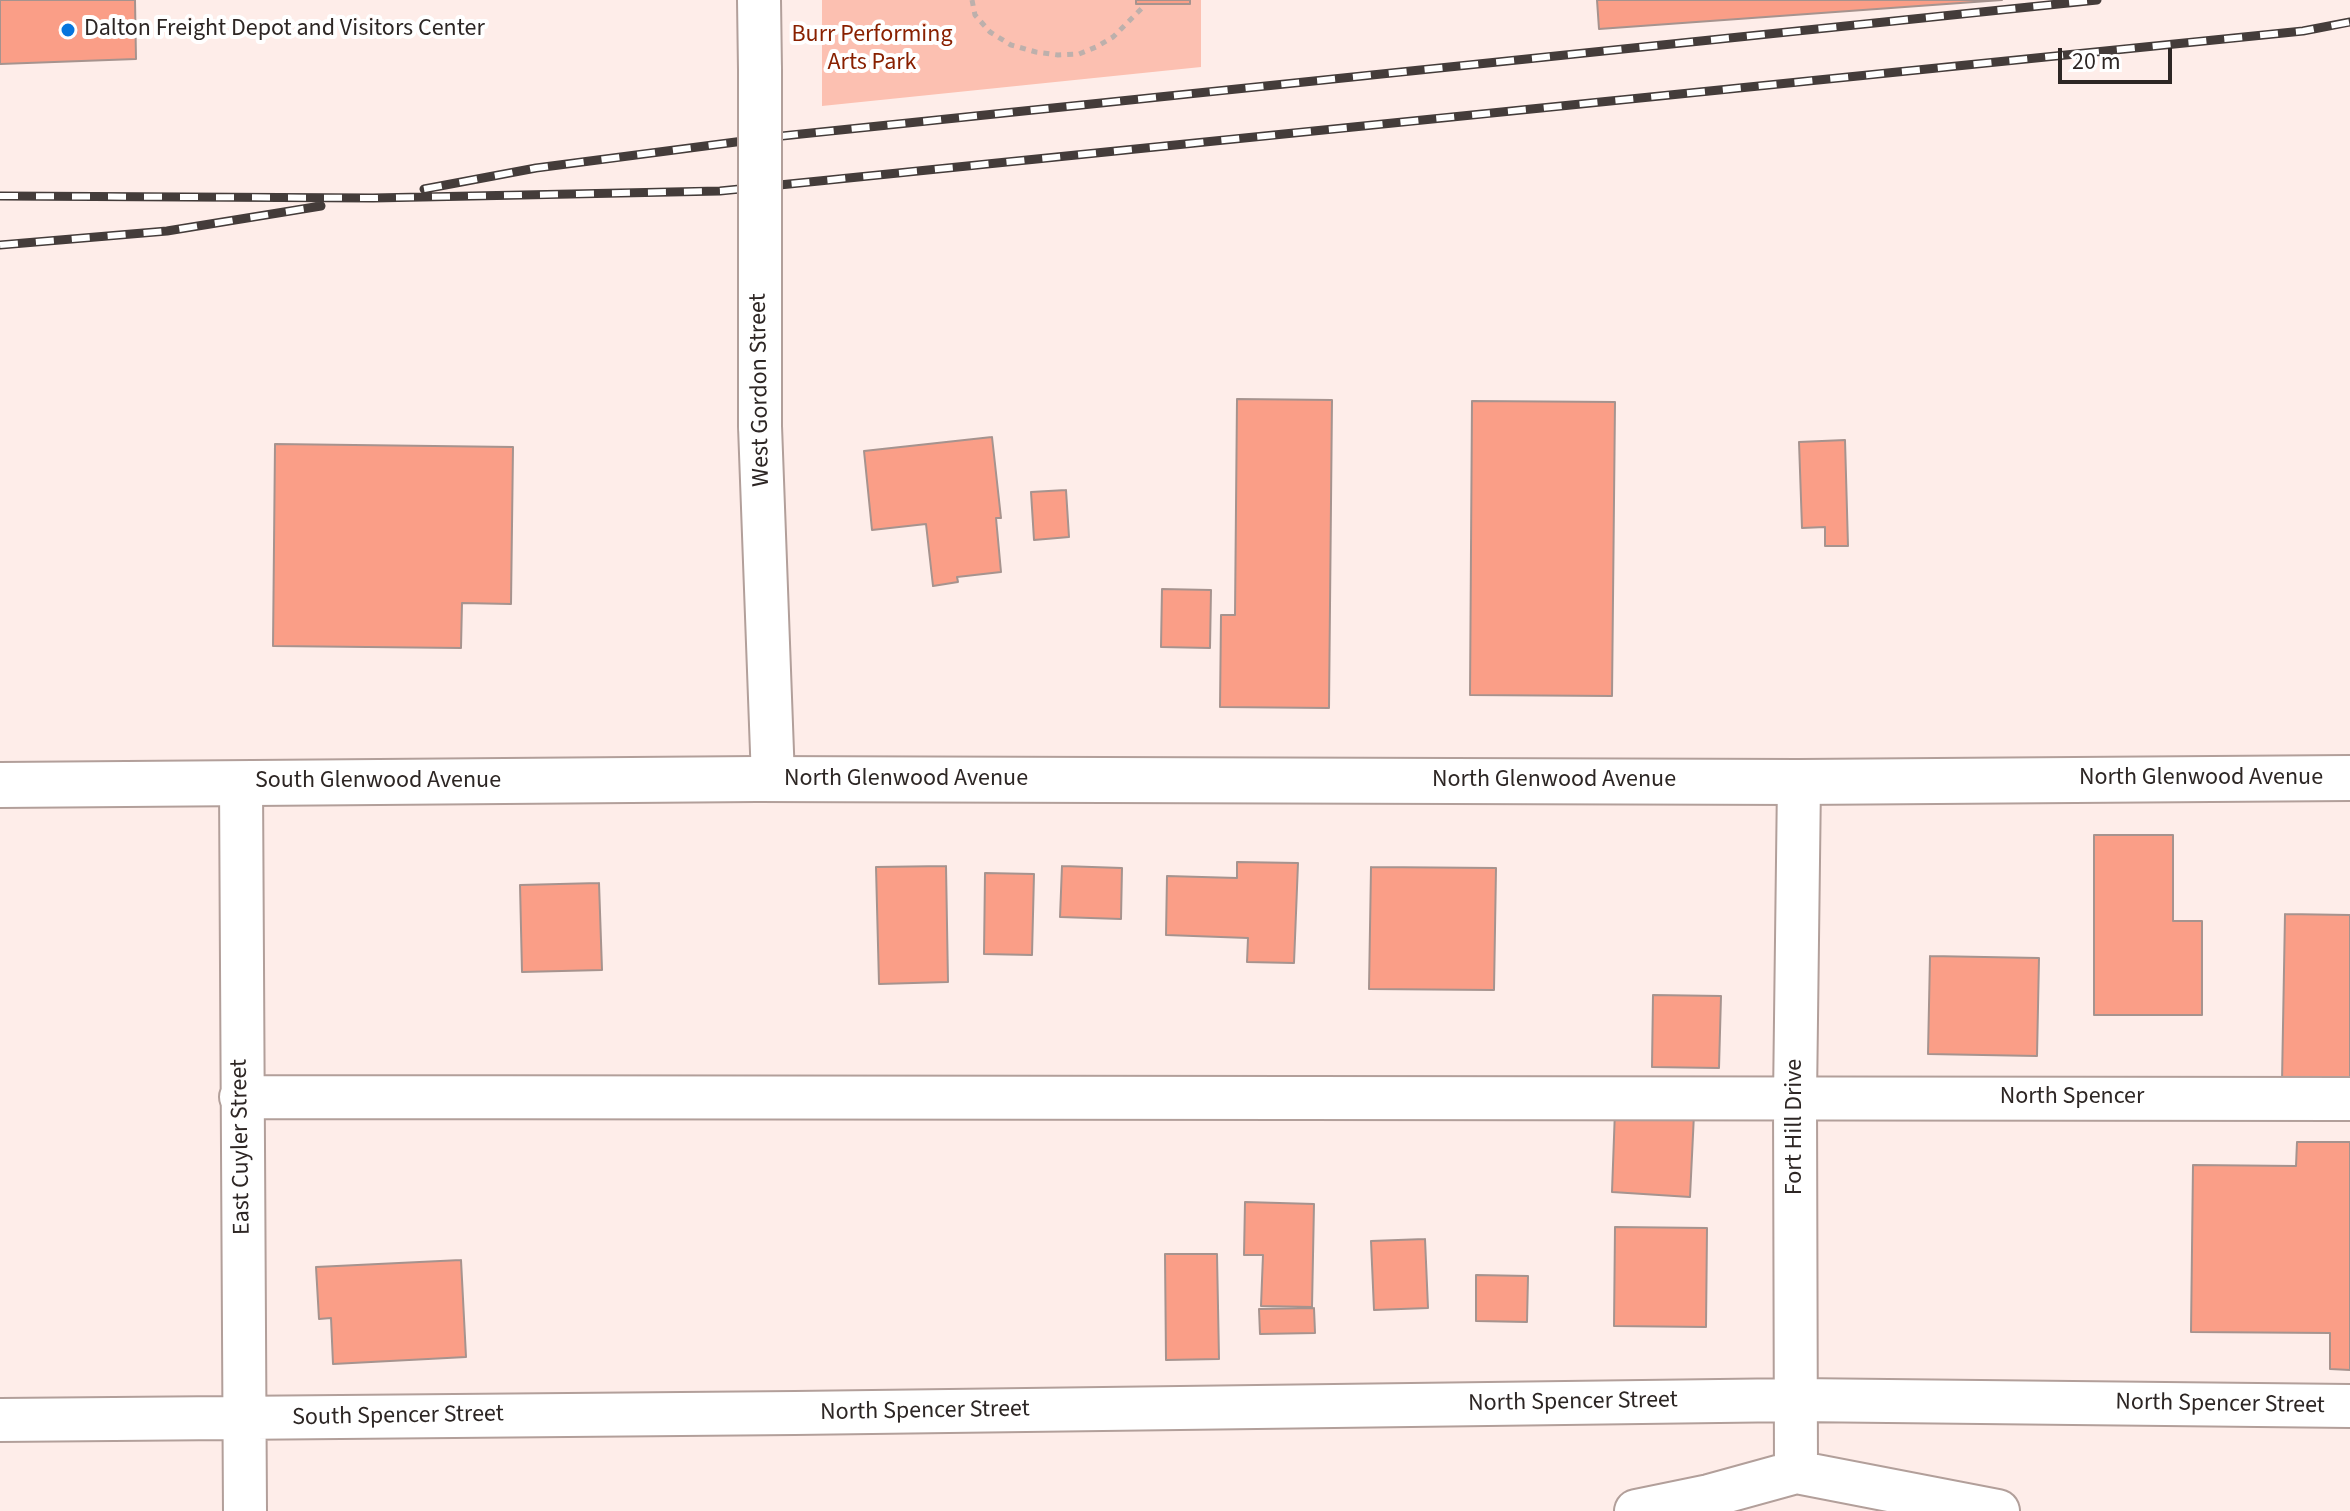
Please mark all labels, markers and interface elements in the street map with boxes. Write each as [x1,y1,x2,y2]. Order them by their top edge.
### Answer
place label: Dalton Freight Depot and Visitors Center [84,16,485,44]
marker: Dalton Freight Depot and Visitors Center [59,21,77,39]
park label: Burr Performing Arts Park [792,22,952,78]
scale bar [2062,32,2176,82]
text: 20 m [2072,44,2121,79]
street label: West Gordon Street [745,293,777,487]
street label: North Glenwood Avenue [2079,765,2323,793]
street label: North Glenwood Avenue [784,766,1028,794]
street label: North Glenwood Avenue [1432,767,1676,795]
street label: South Glenwood Avenue [255,768,501,796]
street label: East Cuyler Street [226,1059,258,1235]
street label: Fort Hill Drive [1782,1059,1810,1195]
street label: North Spencer [2000,1084,2144,1112]
street label: North Spencer Street [1468,1387,1678,1419]
street label: North Spencer Street [2115,1389,2325,1421]
street label: North Spencer Street [820,1396,1030,1428]
street label: South Spencer Street [292,1401,504,1433]

